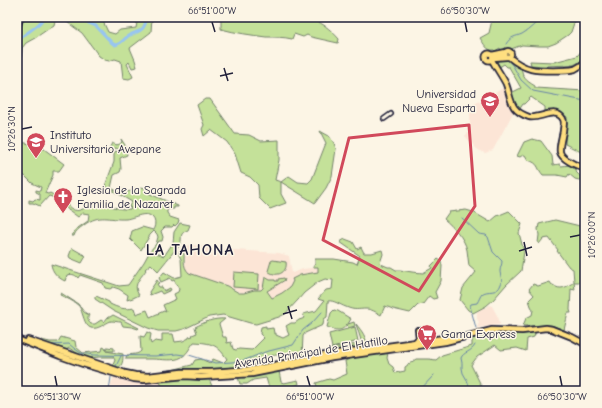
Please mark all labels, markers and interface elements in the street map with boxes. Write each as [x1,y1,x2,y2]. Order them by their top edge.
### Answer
text: 66°51'00"W [188,5,236,17]
text: 66°50'30"W [440,5,490,17]
place label: Universidad Nueva Esparta [402,87,476,115]
school or university icon: Universidad Nueva Esparta [479,90,501,118]
text: 10°26'30"N [6,106,18,152]
place label: Instituto Universitario Avepane [50,128,161,156]
school or university icon: Instituto Universitario Avepane [25,131,47,159]
place label: Iglesia de la Sagrada Familia de Nazaret [77,183,186,211]
church icon: Iglesia de la Sagrada Familia de Nazaret [52,186,74,214]
text: 10°26'00"N [586,212,598,258]
district label: LA TAHONA [146,241,234,259]
supermarket icon: Gama Express [416,323,438,351]
place label: Gama Express [441,327,516,341]
street label: Avenida Principal de El Hatillo [233,333,389,371]
text: 66°51'30"W [33,391,81,403]
text: 66°51'00"W [286,391,334,403]
text: 66°50'30"W [537,391,587,403]

